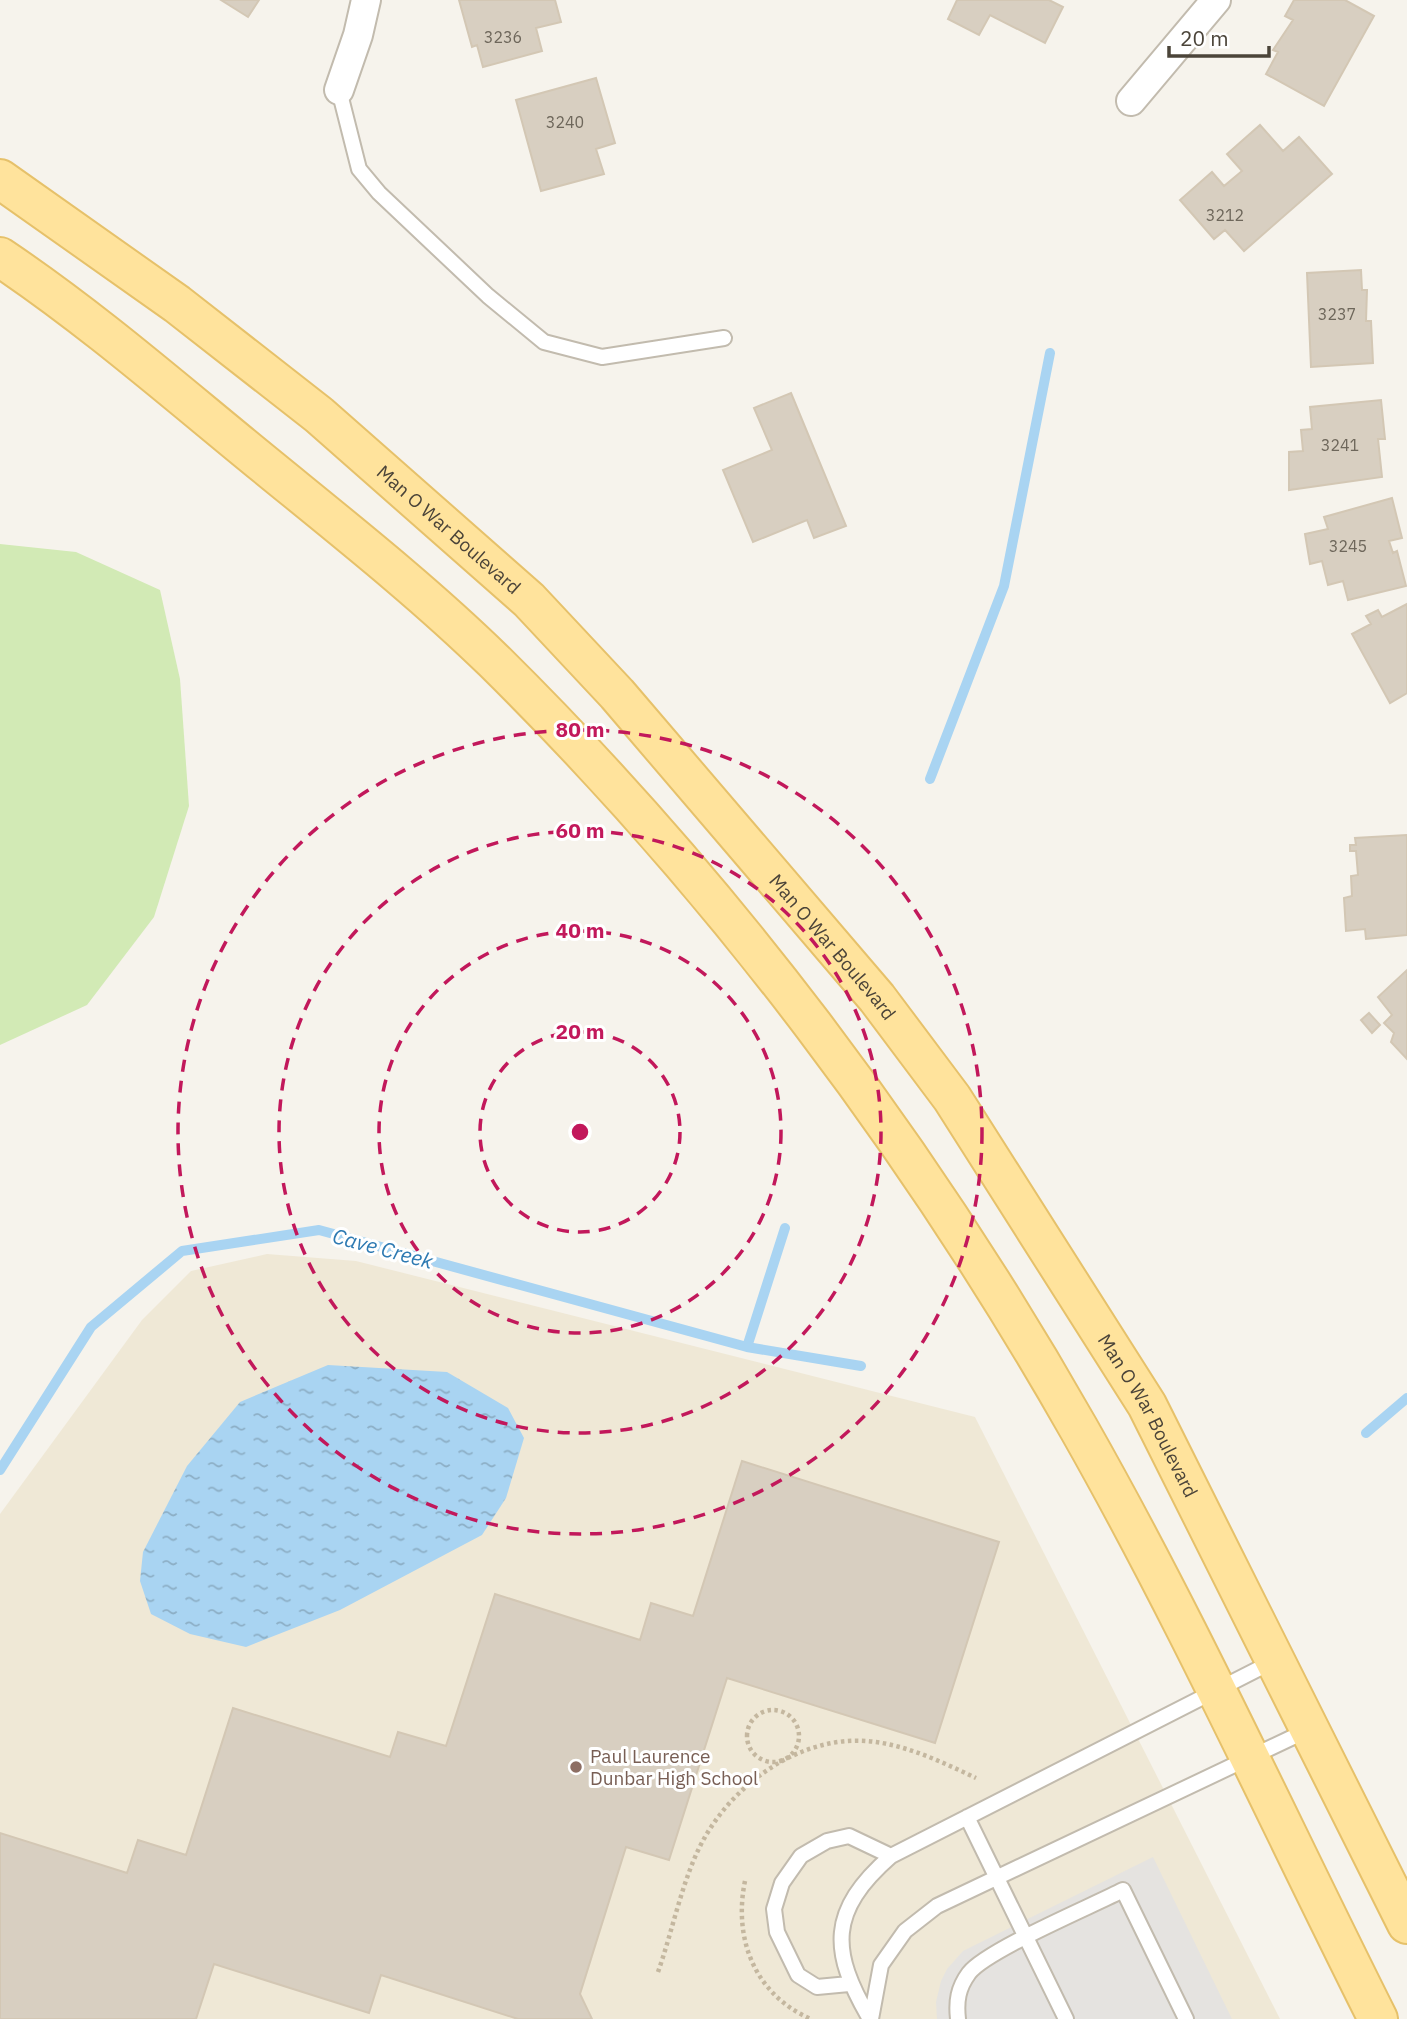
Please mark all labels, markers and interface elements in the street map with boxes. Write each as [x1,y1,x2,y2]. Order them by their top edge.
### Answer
scale bar [1169,14,1269,58]
text: 20 m [1180,24,1229,52]
house number: 3236 [484,27,522,47]
house number: 3240 [546,112,584,132]
house number: 3212 [1206,205,1244,225]
house number: 3237 [1318,304,1356,324]
house number: 3241 [1321,435,1359,455]
street label: Man O War Boulevard [372,460,526,599]
house number: 3245 [1329,536,1367,556]
text: 80 m [556,715,604,743]
text: 60 m [556,816,604,844]
street label: Man O War Boulevard [764,869,901,1025]
text: 40 m [556,916,604,944]
text: 20 m [556,1017,604,1045]
centre of rings [568,1120,592,1144]
water label: Cave Creek [330,1221,437,1275]
street label: Man O War Boulevard [1093,1329,1203,1501]
place label: Paul Laurence Dunbar High School [590,1744,758,1790]
marker: Paul Laurence Dunbar High School [568,1759,584,1775]

